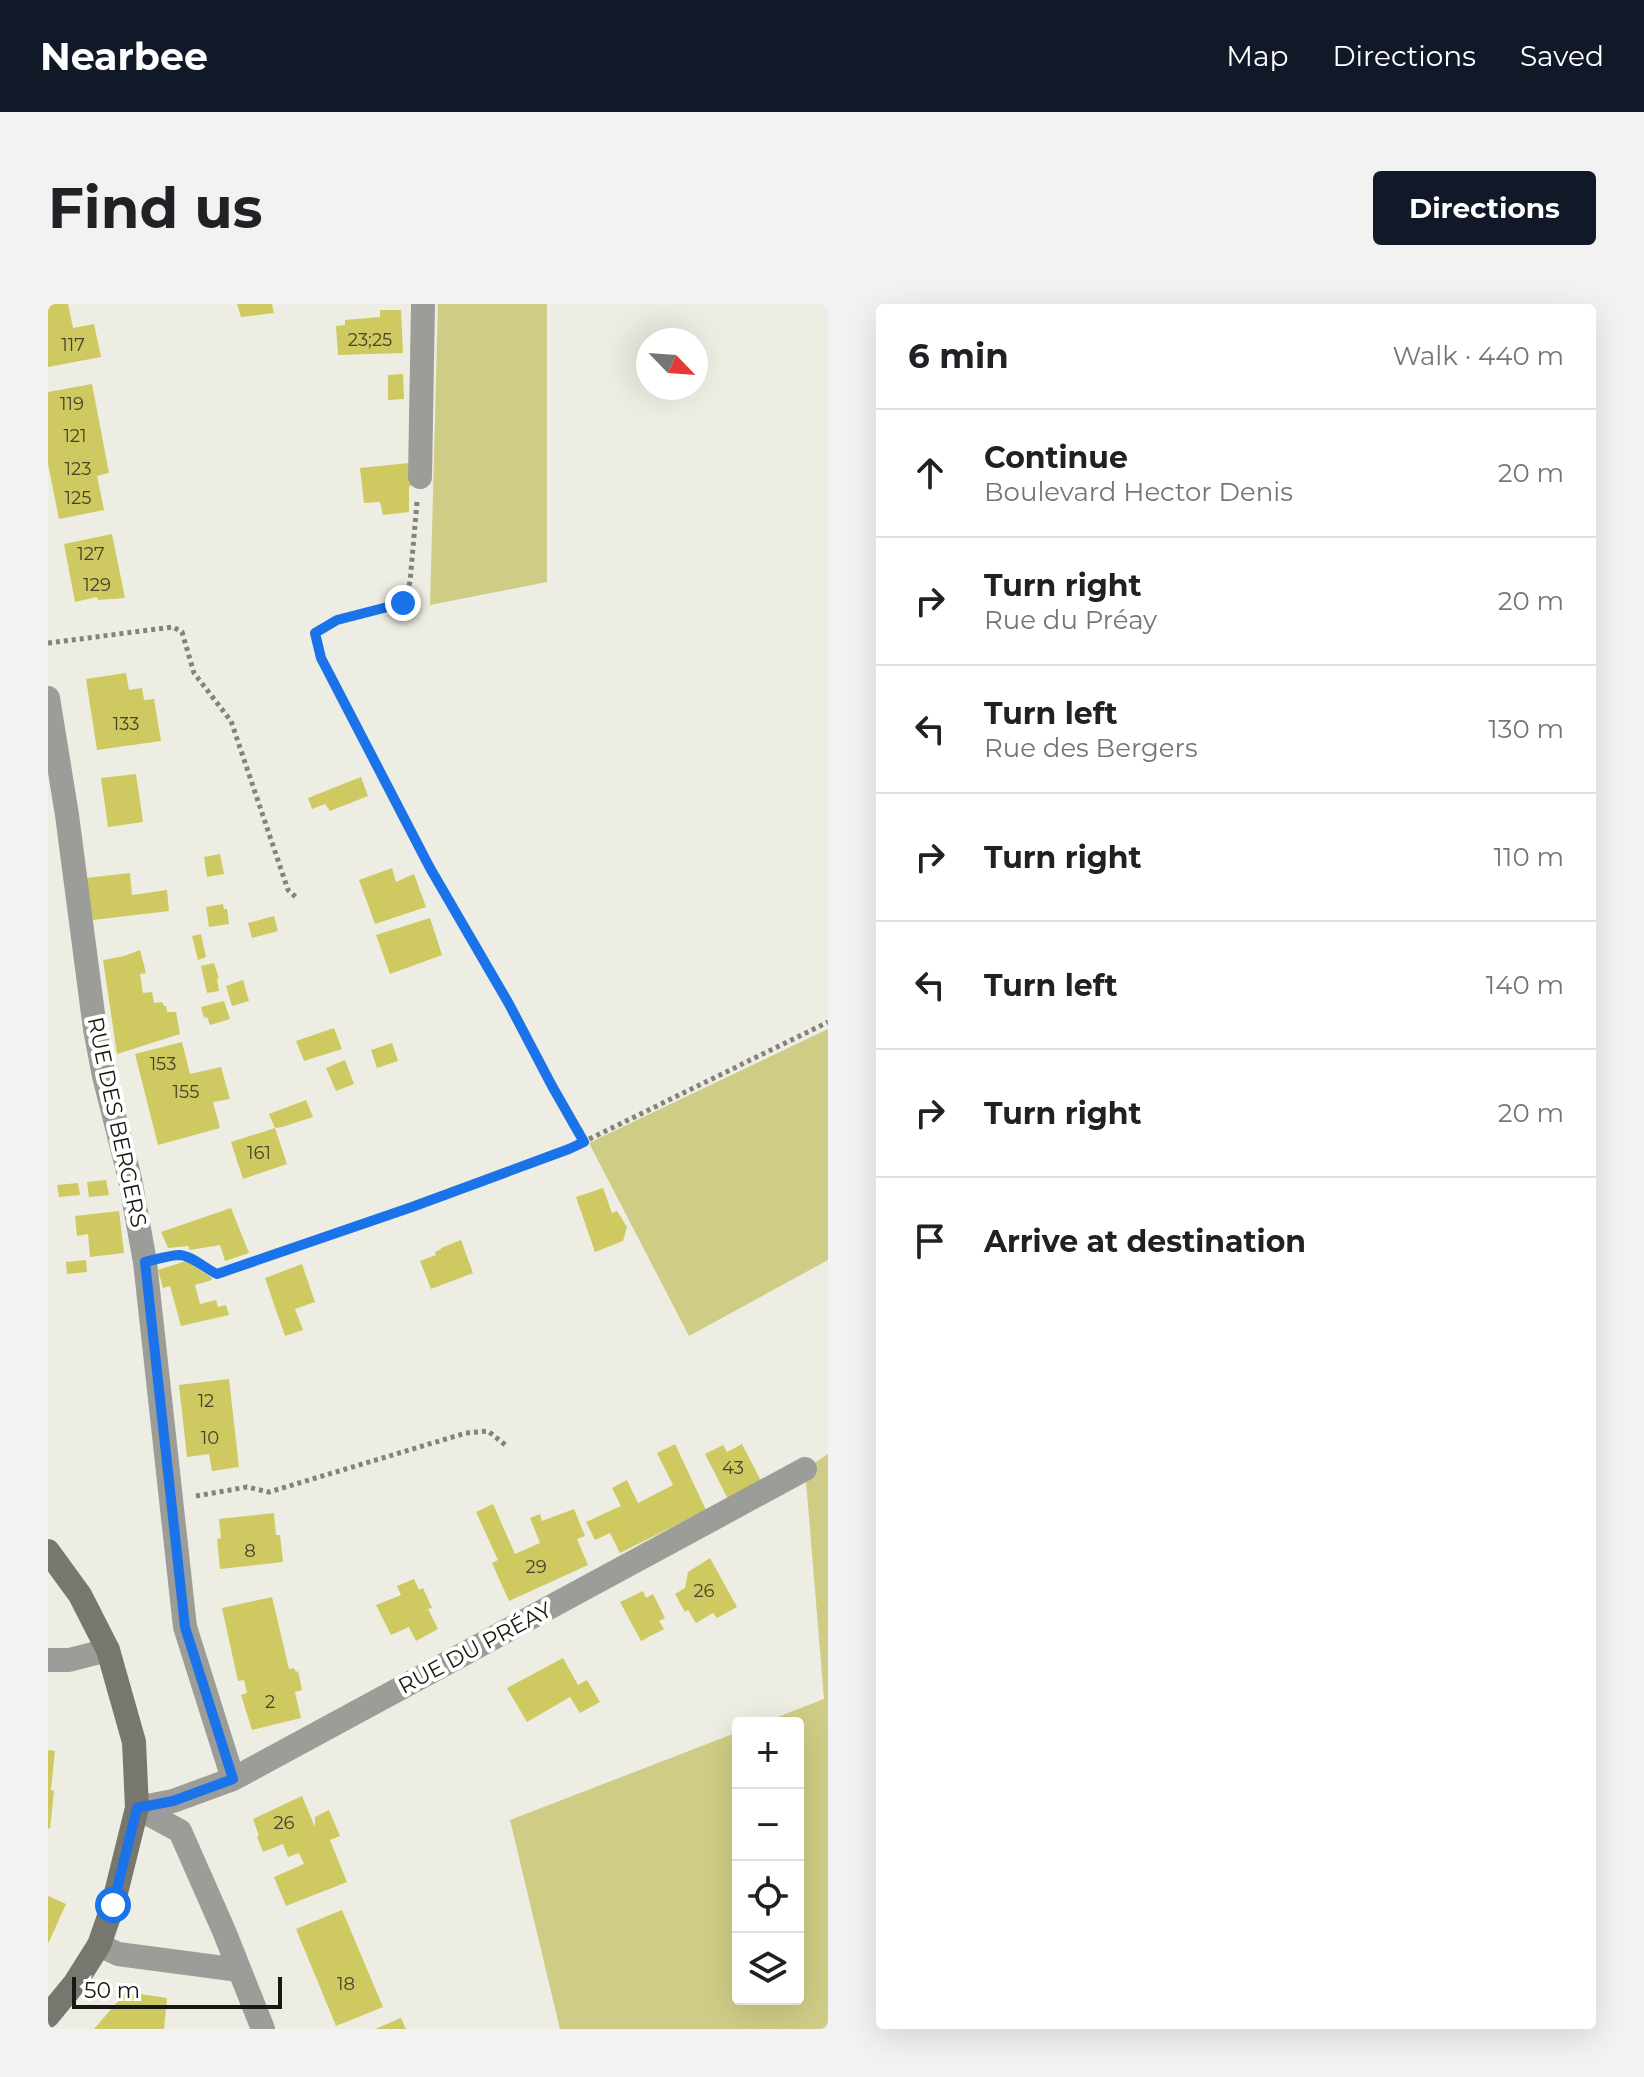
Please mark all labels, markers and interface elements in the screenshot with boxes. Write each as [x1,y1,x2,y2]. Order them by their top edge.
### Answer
text: Nearbee [40,33,208,80]
text: Map [1226,39,1288,73]
text: Directions [1332,39,1476,73]
text: Saved [1520,39,1604,73]
button: Directions [1373,171,1596,245]
text: Find us [48,174,262,242]
north arrow [636,328,708,400]
house number: 23;25 [348,329,392,351]
house number: 117 [61,334,85,356]
text: 6 min [908,335,1009,377]
text: Walk · 440 m [1393,340,1564,372]
house number: 119 [60,393,84,415]
house number: 121 [63,425,87,447]
text: Continue [984,439,1128,476]
icon: ahead [908,451,952,495]
text: 20 m [1498,457,1564,489]
house number: 123 [65,458,91,480]
text: Boulevard Hector Denis [984,476,1293,508]
house number: 125 [65,487,91,509]
house number: 127 [77,543,105,565]
text: Turn right [984,567,1141,604]
house number: 129 [83,574,111,596]
icon: right [908,579,952,623]
route end [385,585,421,621]
text: 20 m [1498,585,1564,617]
text: Rue du Préay [984,604,1157,636]
text: Turn left [984,695,1117,732]
icon: left [908,707,952,751]
house number: 133 [113,713,139,735]
text: 130 m [1488,713,1564,745]
text: Rue des Bergers [984,732,1198,764]
icon: right [908,835,952,879]
text: Turn right [984,839,1141,876]
text: 110 m [1494,841,1564,873]
icon: left [908,963,952,1007]
text: Turn left [984,967,1117,1004]
text: 140 m [1486,969,1564,1001]
street label: RUE DES BERGERS [82,1014,152,1230]
house number: 153 [150,1053,176,1075]
house number: 155 [173,1081,199,1103]
icon: right [908,1091,952,1135]
text: Turn right [984,1095,1141,1132]
text: 20 m [1498,1097,1564,1129]
house number: 161 [247,1142,271,1164]
icon: arrive [908,1219,952,1263]
text: Arrive at destination [984,1223,1306,1260]
house number: 12 [198,1390,214,1412]
house number: 10 [201,1427,219,1449]
house number: 43 [722,1457,744,1479]
house number: 8 [244,1540,256,1562]
house number: 29 [525,1556,547,1578]
house number: 26 [693,1580,715,1602]
street label: RUE DU PRÉAY [394,1596,556,1700]
house number: 2 [265,1691,275,1713]
map controls [732,1717,804,2005]
button: + [732,1717,804,1789]
button: − [732,1789,804,1861]
house number: 26 [273,1812,295,1834]
button: locate [732,1861,804,1933]
route start [95,1887,131,1923]
button: layers [732,1933,804,2005]
scale bar [72,1973,282,2009]
house number: 18 [337,1973,355,1995]
text: 50 m [84,1977,140,2004]

